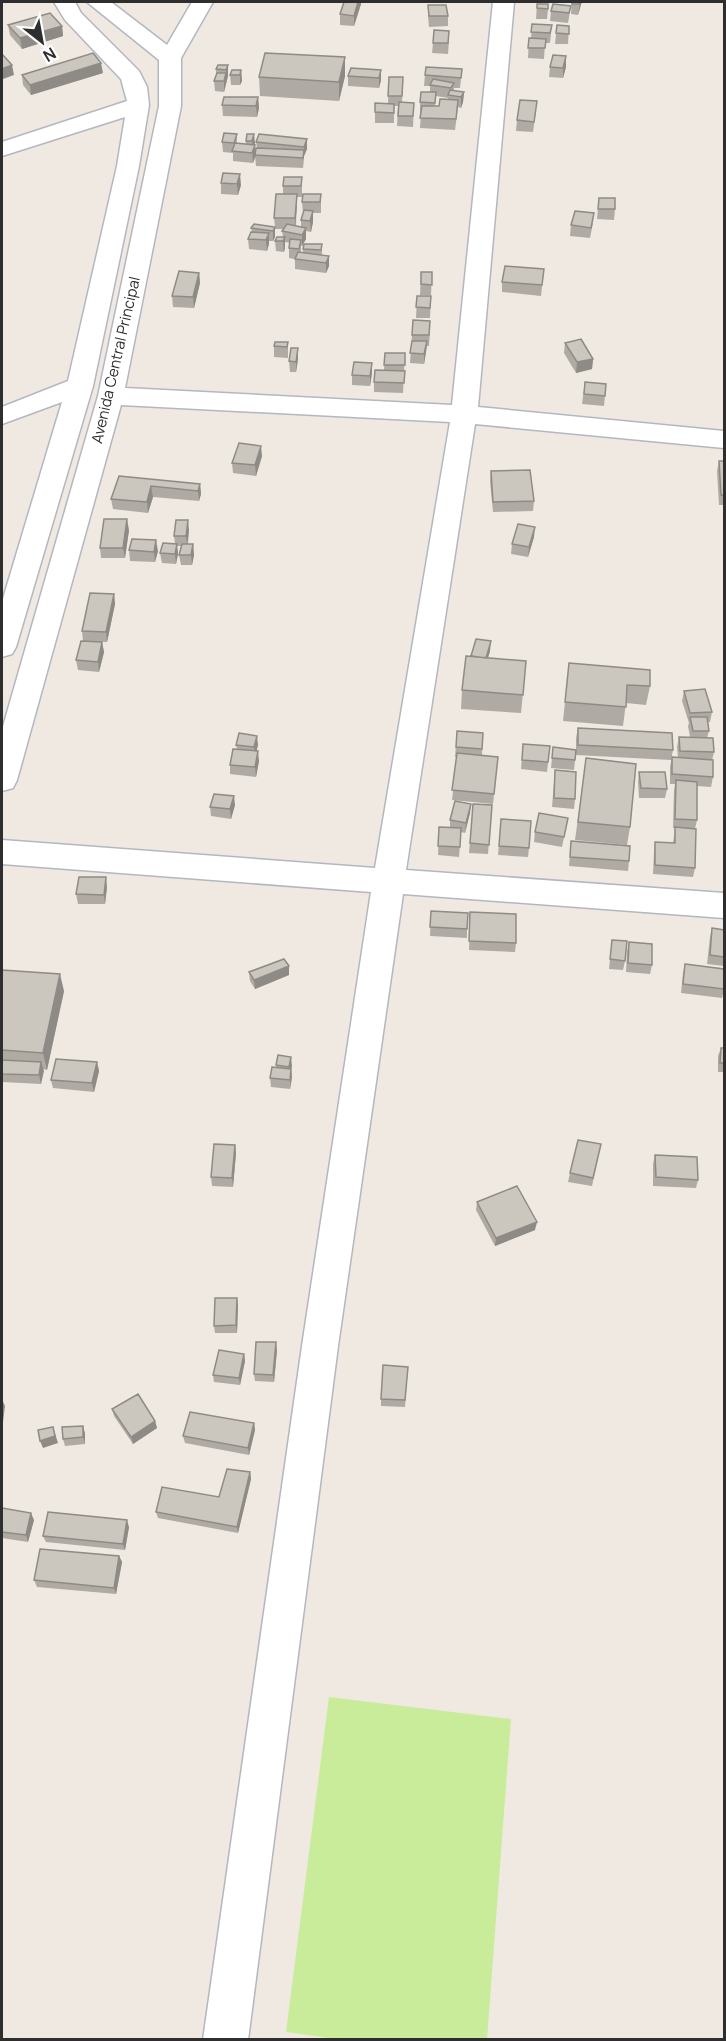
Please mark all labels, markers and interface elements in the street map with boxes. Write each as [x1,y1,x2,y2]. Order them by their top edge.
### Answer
north arrow [12,12,72,72]
text: N [39,42,60,67]
street label: Avenida Central Principal [86,274,145,445]

